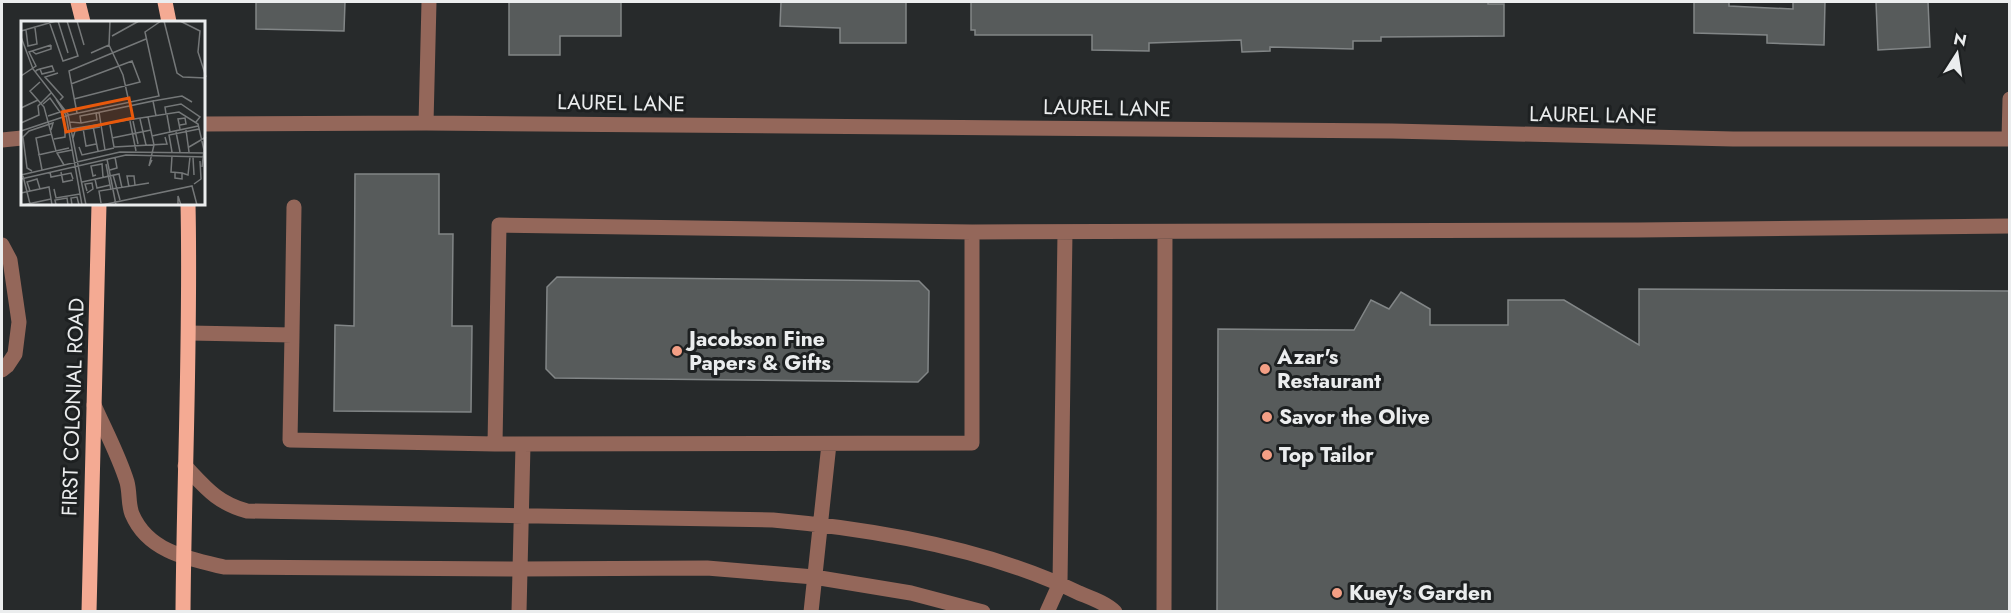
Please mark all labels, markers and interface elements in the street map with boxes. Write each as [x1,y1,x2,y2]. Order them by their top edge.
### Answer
inset map [21,21,206,206]
north arrow [1927,24,1987,84]
text: N [1951,27,1969,52]
street label: LAUREL LANE [557,87,685,119]
street label: LAUREL LANE [1043,92,1171,124]
street label: LAUREL LANE [1529,99,1657,131]
street label: FIRST COLONIAL ROAD [54,297,92,517]
place label: Jacobson Fine Papers & Gifts [685,324,831,378]
place label: Azar's Restaurant [1276,342,1381,396]
marker: Jacobson Fine Papers & Gifts [670,344,684,358]
marker: Azar's Restaurant [1258,362,1272,376]
place label: Savor the Olive [1279,402,1430,432]
marker: Savor the Olive [1260,410,1274,424]
place label: Top Tailor [1279,440,1374,470]
marker: Top Tailor [1260,448,1274,462]
place label: Kuey's Garden [1349,578,1492,608]
marker: Kuey's Garden [1330,586,1344,600]

